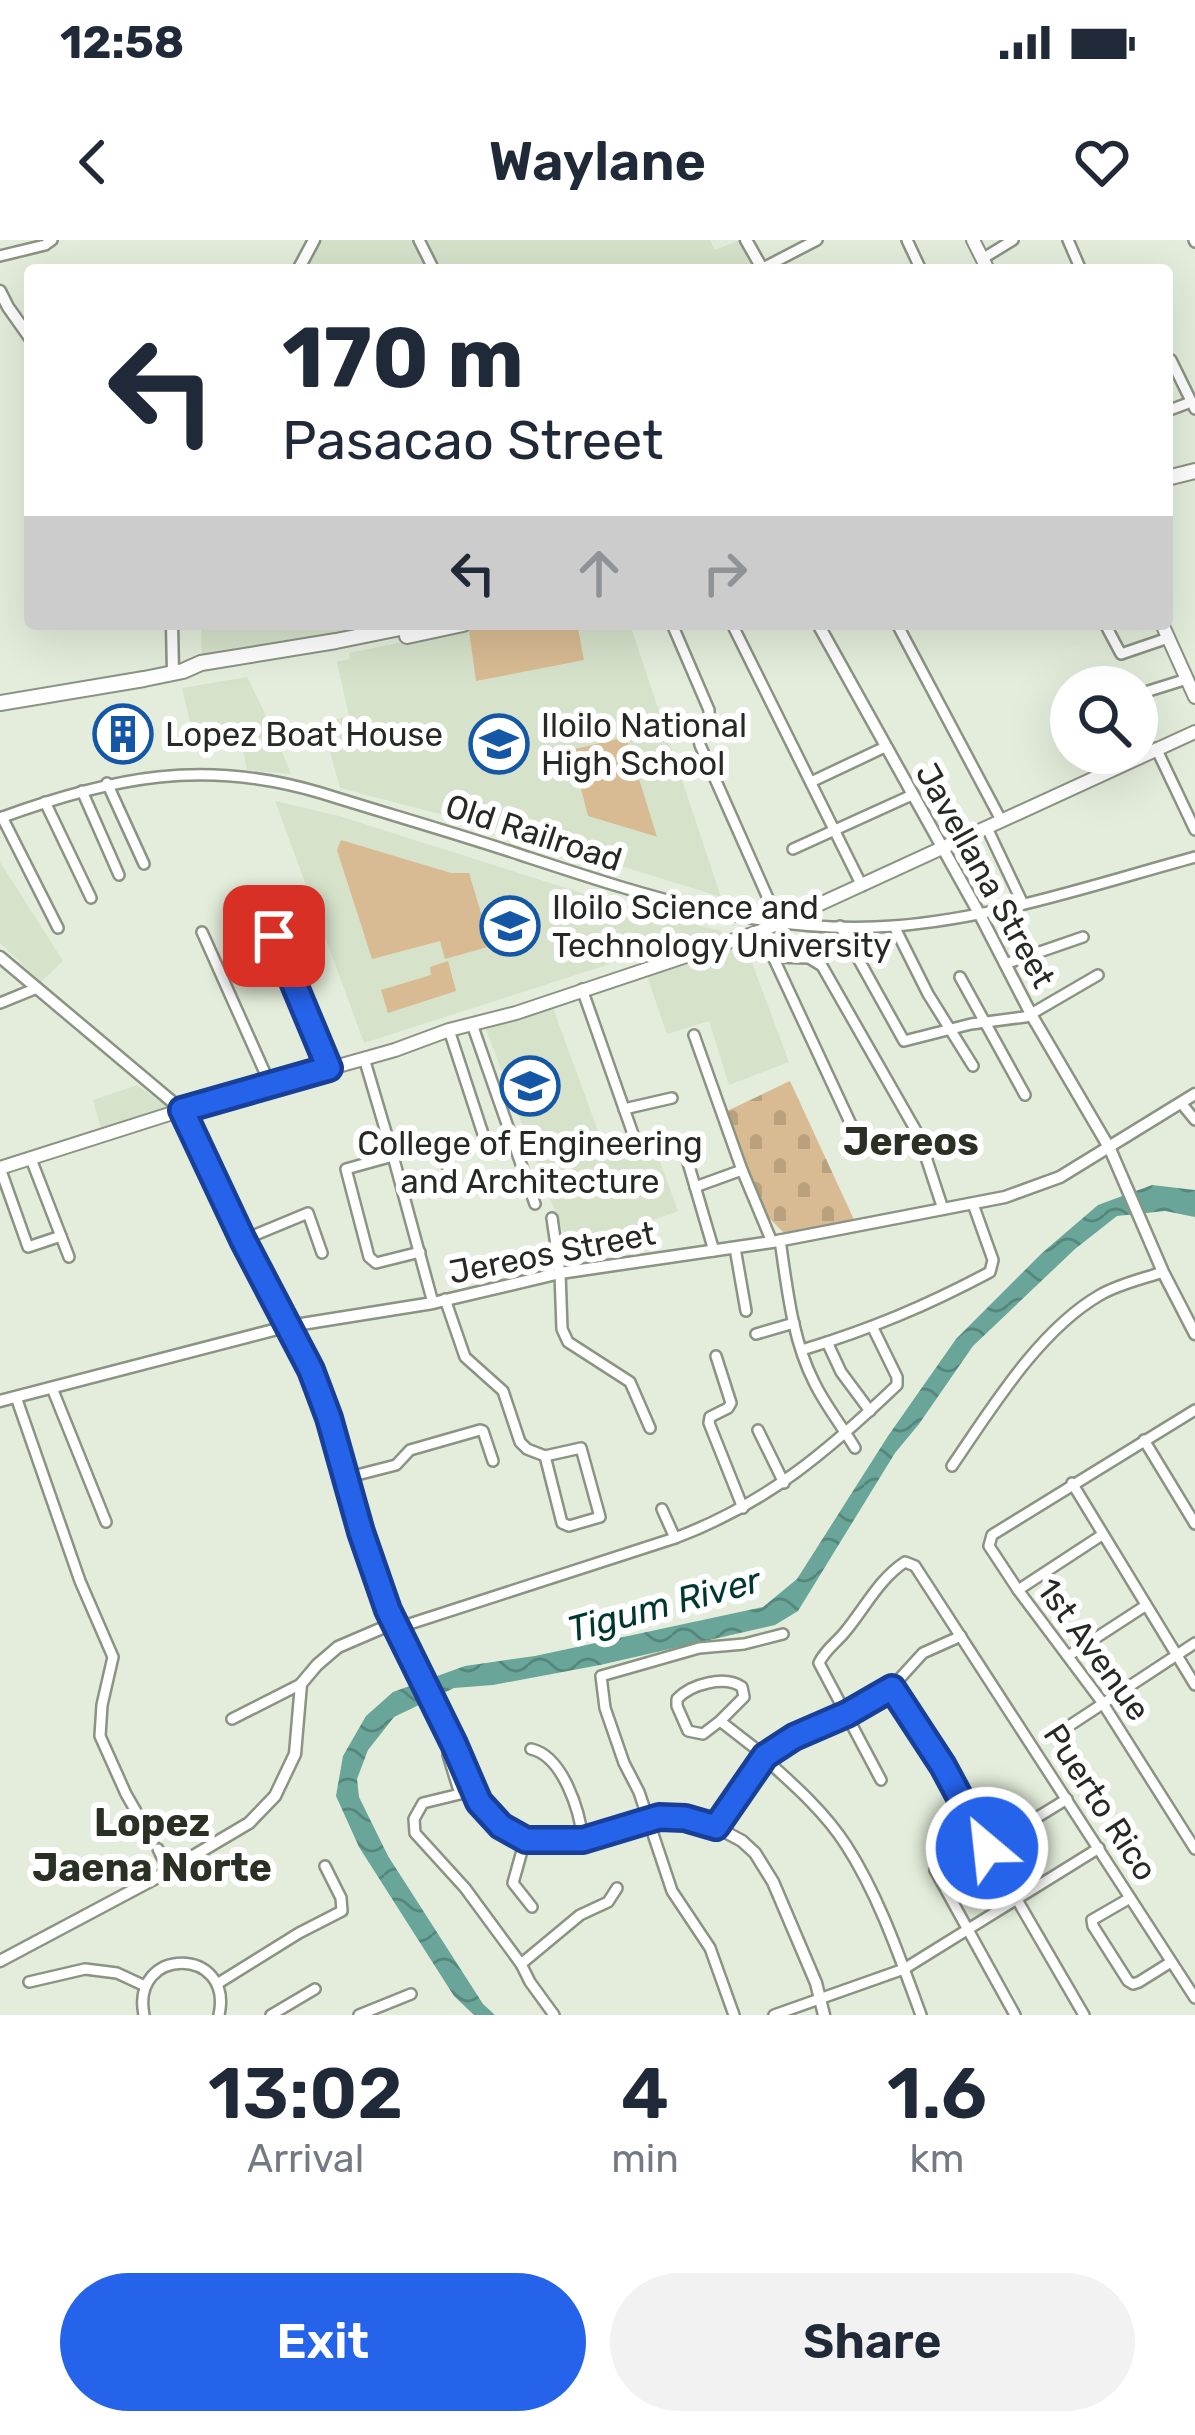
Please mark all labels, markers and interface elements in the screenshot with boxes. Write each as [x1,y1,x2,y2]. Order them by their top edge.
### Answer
text: 12:58 [60,16,184,69]
icon: back [60,129,126,195]
icon: heart [1069,129,1135,195]
text: Waylane [489,130,706,194]
text: 170 m [282,308,524,408]
icon: left [84,312,240,468]
text: Pasacao Street [282,409,663,473]
icon: left [440,540,506,606]
icon: ahead [566,540,632,606]
icon: right [692,540,758,606]
map controls [1050,666,1158,774]
button: search [1050,666,1158,774]
building icon: Lopez Boat House [92,703,154,765]
place label: Iloilo National High School [541,706,747,783]
school or university icon: Iloilo National High School [468,713,530,775]
place label: Lopez Boat House [165,715,443,754]
street label: Javellana Street [908,756,1063,994]
street label: Old Railroad [441,786,627,879]
pin [223,885,325,987]
place label: Iloilo Science and Technology University [552,888,892,965]
school or university icon: Iloilo Science and Technology University [479,895,541,957]
icon: arrive [241,903,307,969]
school or university icon: College of Engineering and Architecture [499,1055,561,1117]
district label: Jereos [843,1119,979,1165]
place label: College of Engineering and Architecture [357,1124,703,1201]
street label: Jereos Street [446,1213,659,1292]
water label: Tigum River [563,1558,767,1651]
street label: 1st Avenue [1029,1570,1158,1728]
street label: Puerto Rico [1036,1717,1166,1888]
position arrow [924,1785,1050,1911]
district label: Lopez Jaena Norte [32,1800,272,1891]
text: 13:02 [208,2051,403,2136]
text: 4 [621,2051,669,2136]
text: 1.6 [887,2051,987,2136]
text: Arrival [247,2136,364,2182]
text: min [611,2136,679,2182]
text: km [910,2136,964,2182]
button: Exit [60,2273,586,2411]
button: Share [610,2273,1135,2411]

